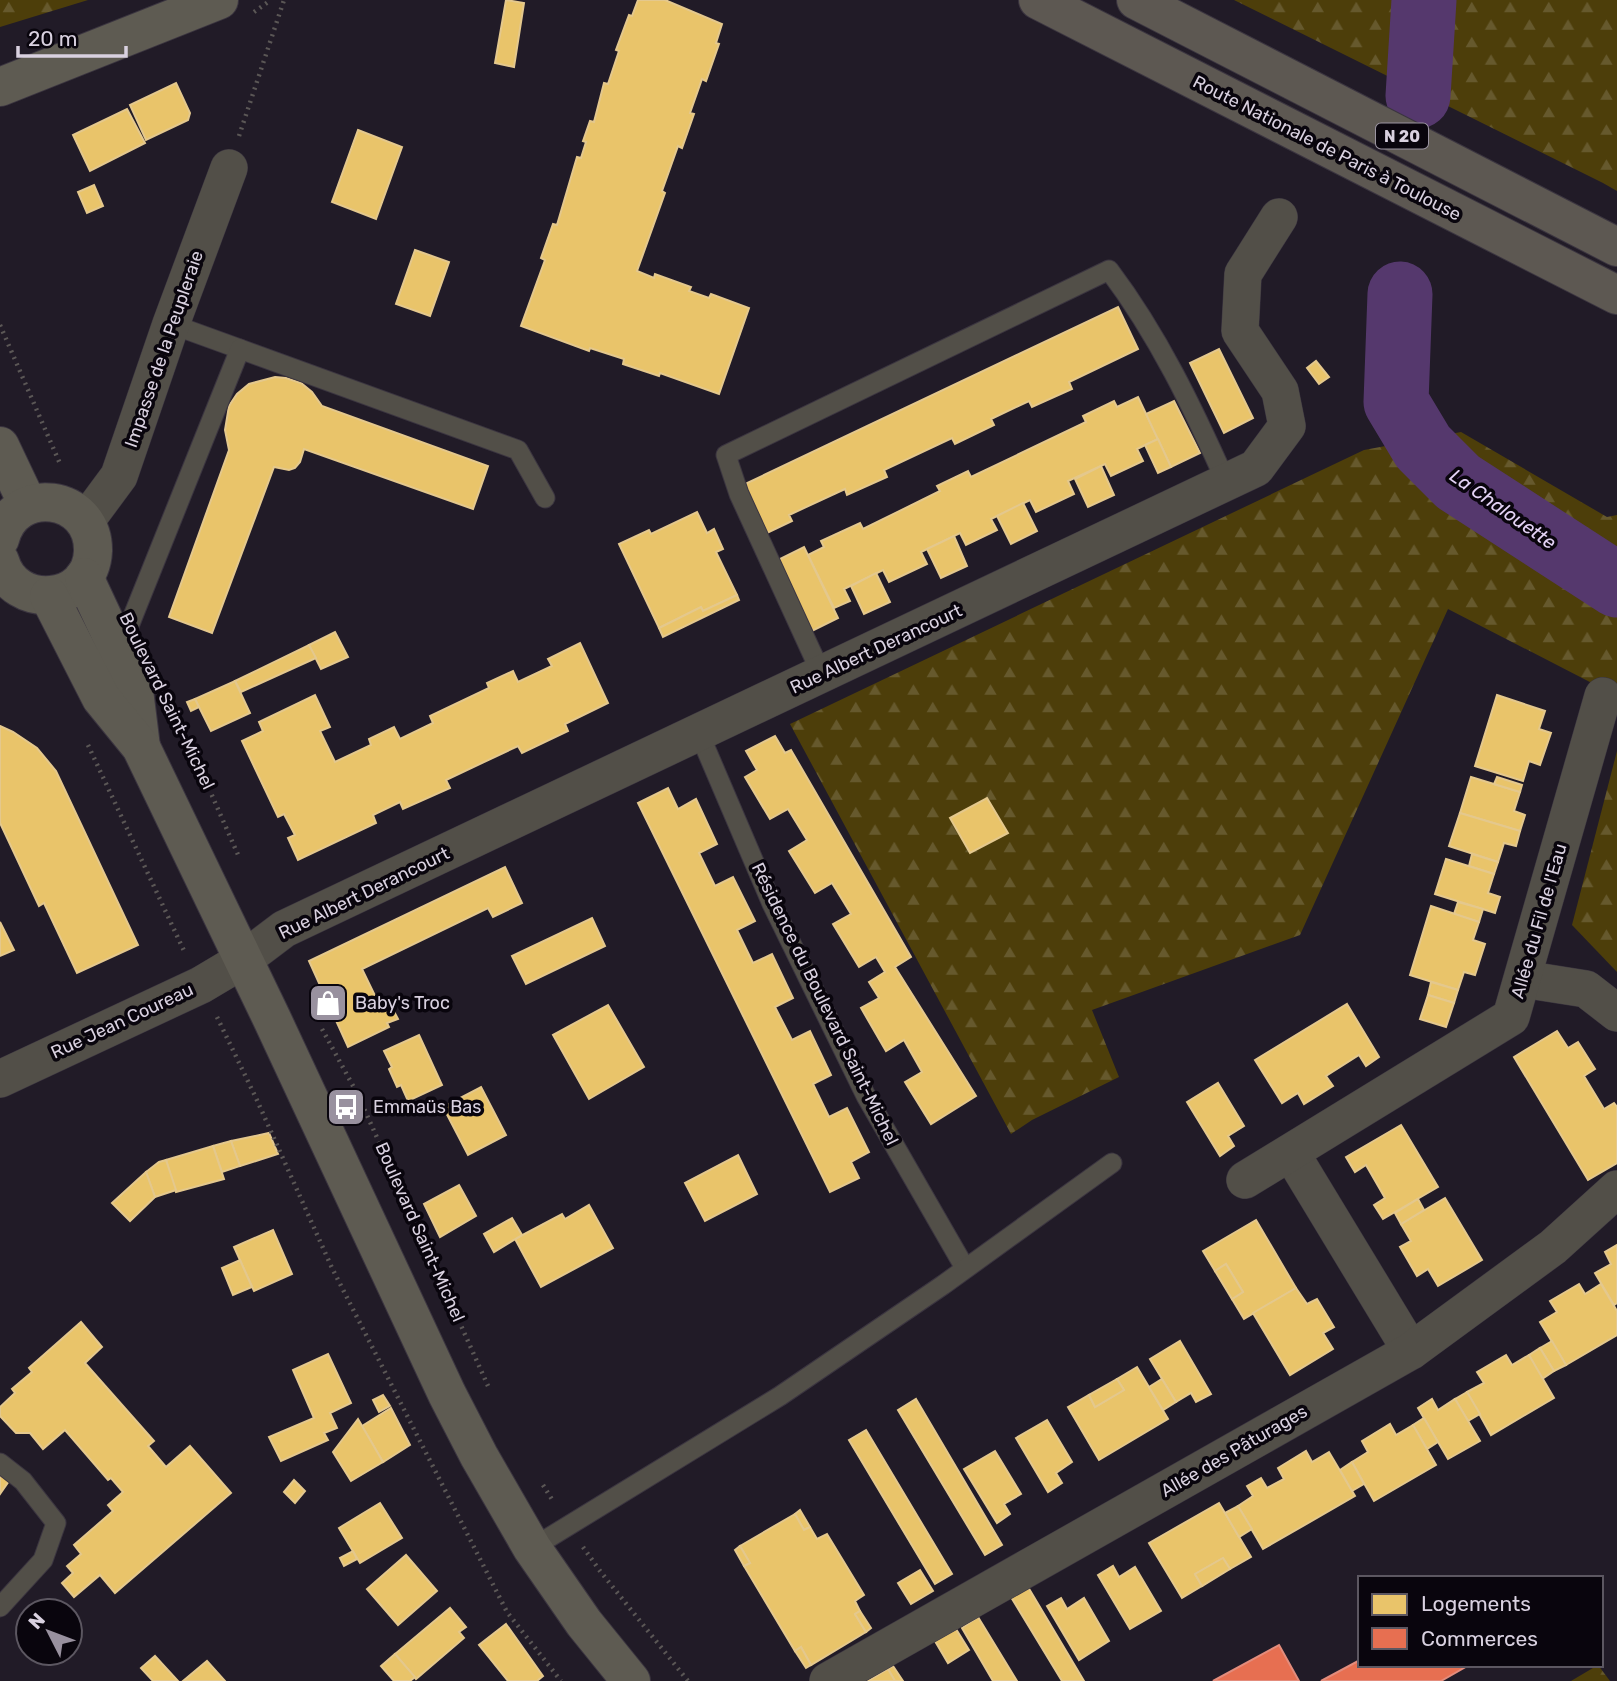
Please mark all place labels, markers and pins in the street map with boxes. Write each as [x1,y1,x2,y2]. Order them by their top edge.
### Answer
shop icon: Baby's Troc [307,982,349,1024]
place label: Baby's Troc [355,992,450,1014]
bus stop icon: Emmaüs Bas [325,1086,367,1128]
place label: Emmaüs Bas [373,1096,481,1118]

